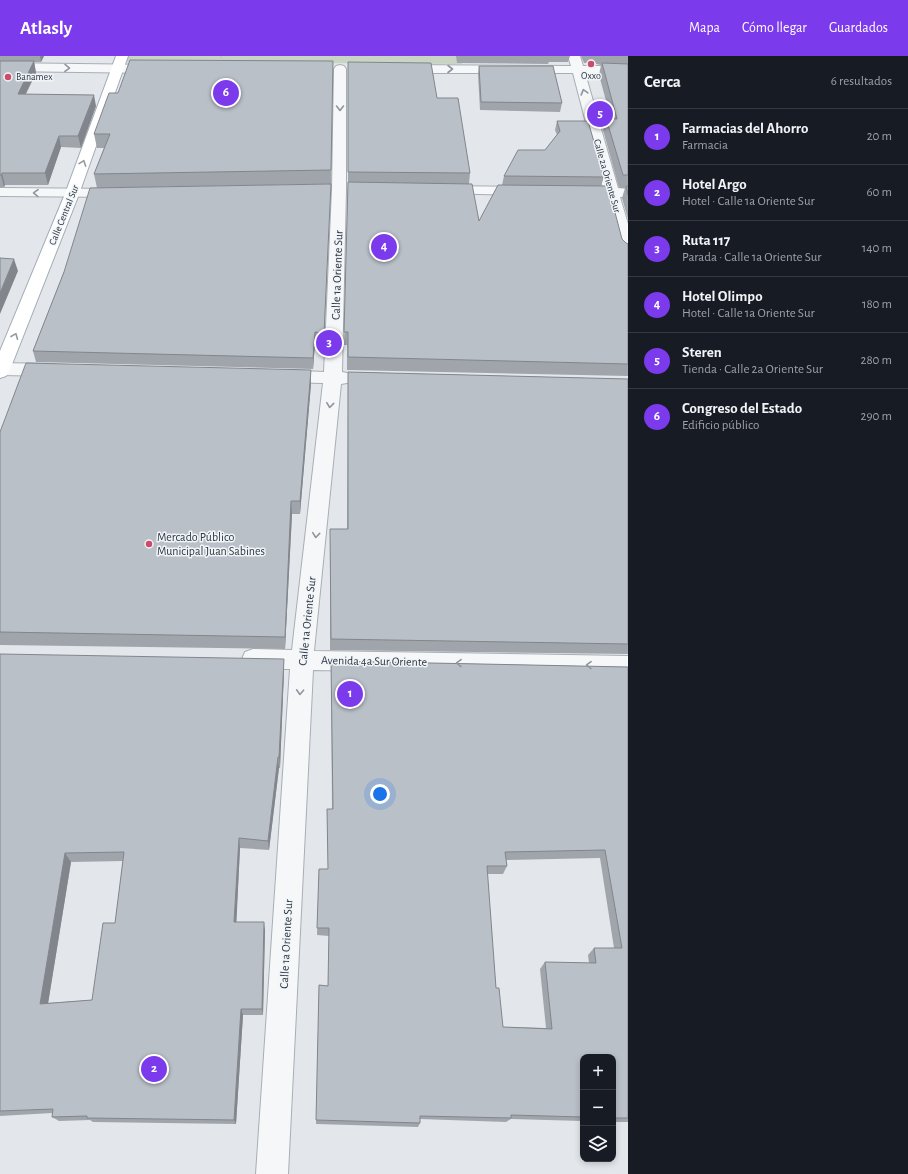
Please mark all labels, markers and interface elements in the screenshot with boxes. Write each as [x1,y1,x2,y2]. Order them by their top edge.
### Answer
text: Atlasly [20,19,72,38]
text: Mapa [689,21,720,35]
text: Cómo llegar [742,21,807,35]
text: Guardados [829,21,888,35]
marker: Oxxo [586,59,596,69]
one-way arrow [64,64,70,72]
one-way arrow [447,65,453,73]
place label: Oxxo [581,71,601,81]
marker: Banamex [3,72,13,82]
place label: Banamex [16,72,53,82]
text: Cerca [644,73,681,90]
text: 6 resultados [831,75,892,88]
pin: 6 [213,78,239,108]
one-way arrow [580,88,589,95]
pin: 5 [587,99,613,129]
one-way arrow [336,105,344,111]
text: Farmacias del Ahorro [682,121,808,136]
text: 1 [655,130,659,143]
text: 20 m [867,130,892,143]
street label: Calle 2a Oriente Sur [592,138,622,215]
text: Farmacia [682,139,728,152]
one-way arrow [79,160,87,167]
text: Hotel Argo [682,177,747,192]
street label: Calle Central Sur [47,183,81,246]
text: 2 [654,186,660,199]
text: 60 m [866,186,892,199]
one-way arrow [33,189,39,197]
text: Hotel · Calle 1a Oriente Sur [682,195,815,208]
street label: Calle 1a Oriente Sur [329,230,345,320]
pin: 4 [371,232,397,262]
text: Ruta 117 [682,233,730,248]
text: 3 [654,242,660,255]
text: 140 m [862,242,892,255]
text: Parada · Calle 1a Oriente Sur [682,251,822,264]
text: Hotel Olimpo [682,289,763,304]
text: 4 [654,298,660,311]
text: 180 m [862,298,892,311]
text: Hotel · Calle 1a Oriente Sur [682,307,815,320]
pin: 3 [316,328,342,358]
one-way arrow [10,333,18,340]
text: Steren [682,345,722,360]
text: 5 [654,354,660,367]
text: 280 m [861,354,892,367]
text: Tienda · Calle 2a Oriente Sur [682,363,823,376]
text: Congreso del Estado [682,401,802,416]
one-way arrow [326,402,335,408]
text: 6 [654,410,660,423]
text: 290 m [861,410,892,423]
text: Edificio público [682,419,759,432]
place label: Mercado Público Municipal Juan Sabines [157,531,265,557]
one-way arrow [312,531,321,538]
marker: Mercado Público Municipal Juan Sabines [144,539,154,549]
street label: Calle 1a Oriente Sur [296,576,318,666]
street label: Avenida 4a Sur Oriente [321,654,427,668]
one-way arrow [456,659,462,667]
one-way arrow [586,661,592,669]
pin: 1 [337,679,363,709]
one-way arrow [296,689,305,695]
your location [370,784,390,804]
street label: Calle 1a Oriente Sur [278,899,294,989]
pin: 2 [141,1054,167,1084]
map controls [580,1054,616,1162]
button: + [580,1054,616,1090]
button: − [580,1090,616,1126]
button: layers [580,1126,616,1162]

